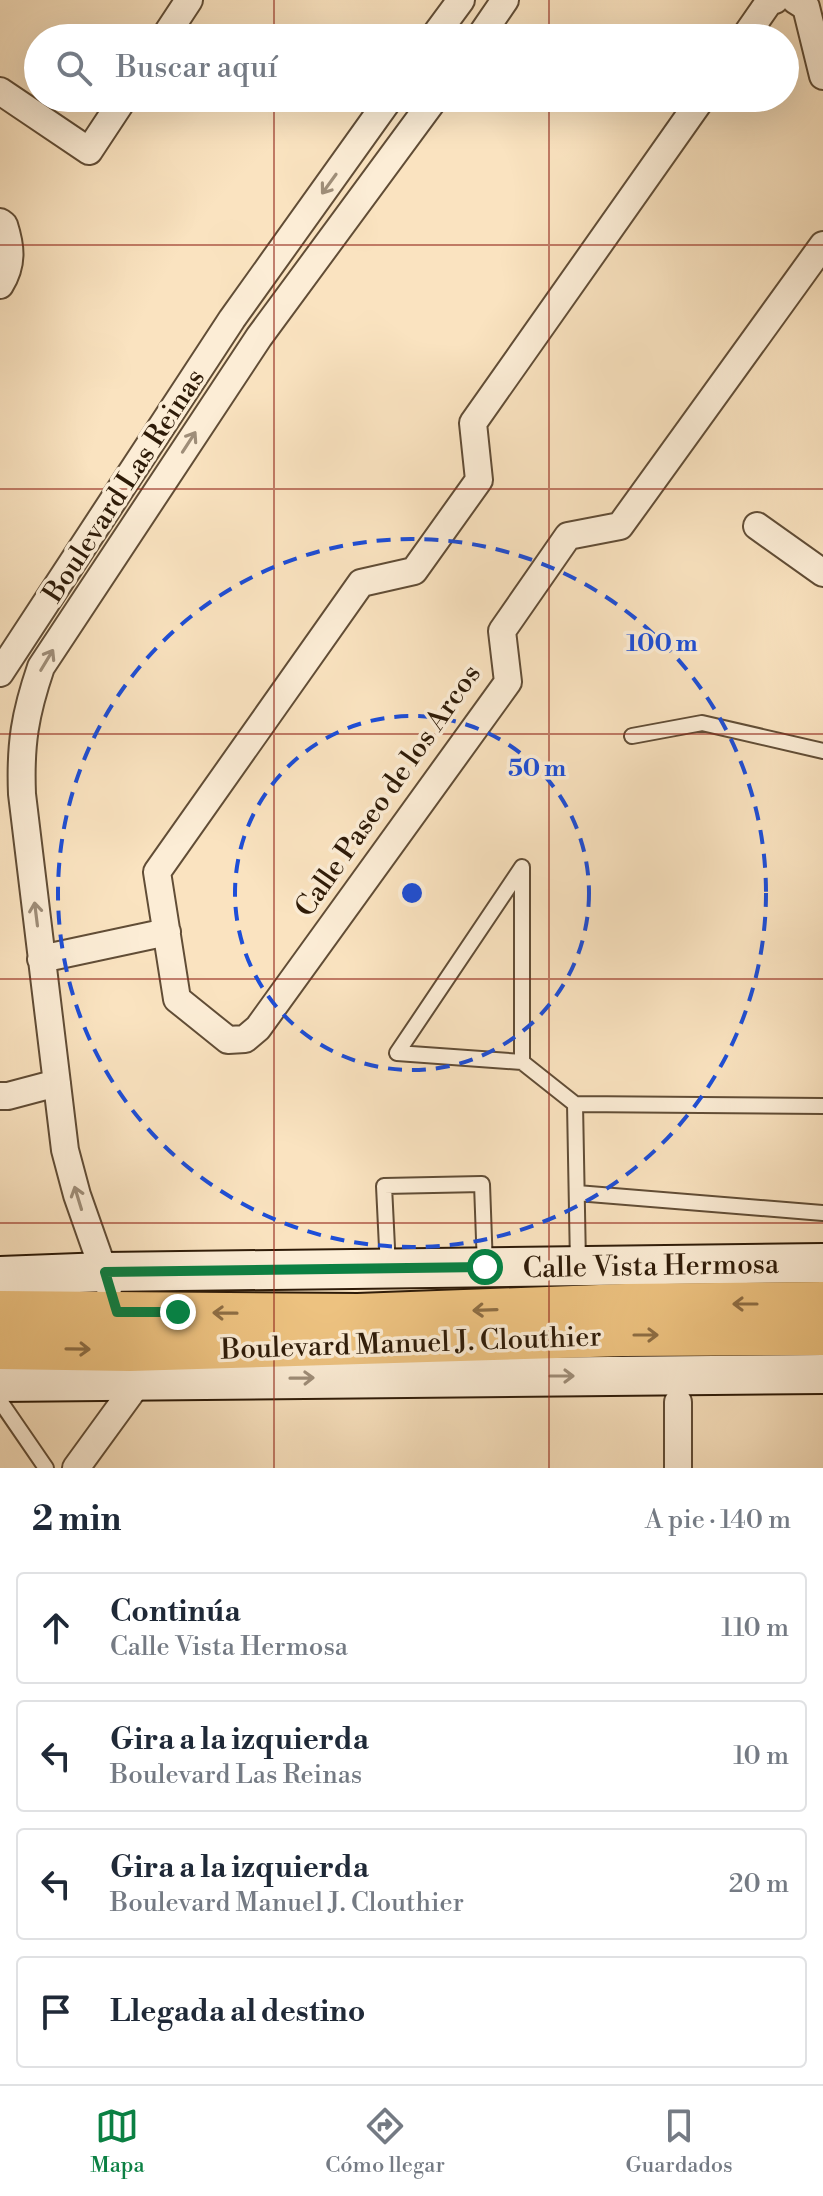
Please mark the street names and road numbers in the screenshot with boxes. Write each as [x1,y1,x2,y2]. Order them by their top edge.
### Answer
street label: Boulevard Las Reinas [35,362,213,610]
street label: Calle Paseo de los Arcos [288,658,489,924]
street label: Calle Vista Hermosa [523,1247,780,1286]
street label: Boulevard Manuel J. Clouthier [219,1319,602,1368]

